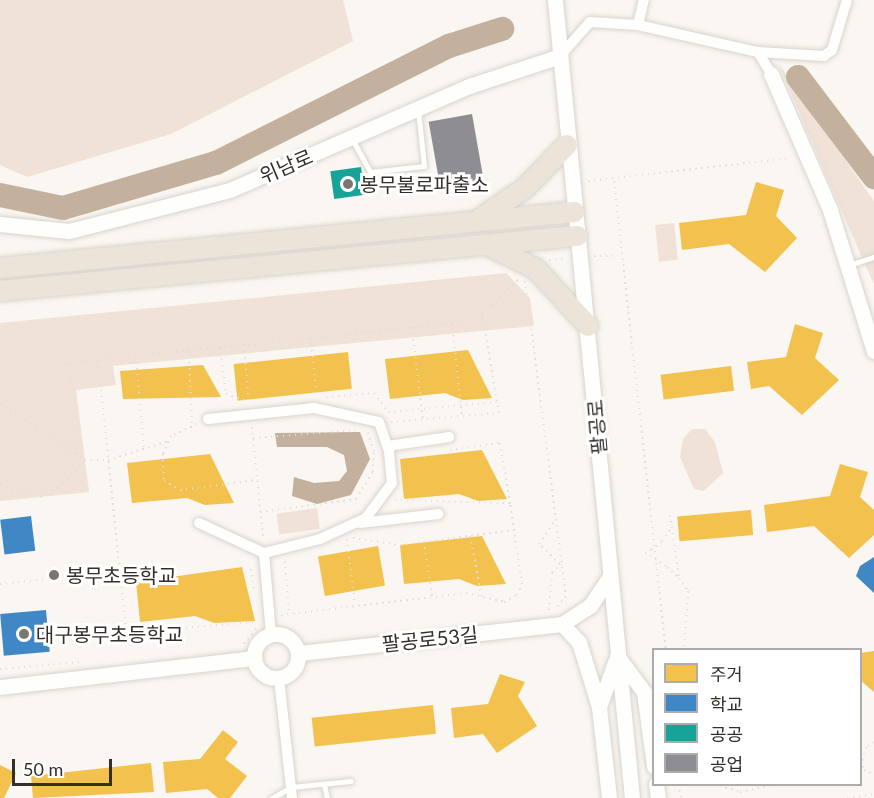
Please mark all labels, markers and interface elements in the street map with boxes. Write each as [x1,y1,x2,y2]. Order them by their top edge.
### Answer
street label: 위남로 [256,144,316,188]
place label: 봉무불로파출소 [360,172,489,196]
marker: 봉무불로파출소 [341,177,355,191]
street label: 팔공로 [583,398,611,456]
place label: 봉무초등학교 [66,563,176,587]
marker: 봉무초등학교 [47,568,61,582]
place label: 대구봉무초등학교 [36,622,183,646]
street label: 팔공로53길 [381,622,479,656]
marker: 대구봉무초등학교 [17,627,31,641]
legend [652,648,862,786]
text: 주거 [710,663,743,685]
text: 학교 [710,693,743,715]
text: 공공 [710,723,743,745]
scale bar [15,747,116,785]
text: 공업 [710,753,743,775]
text: 50 m [23,758,63,780]

